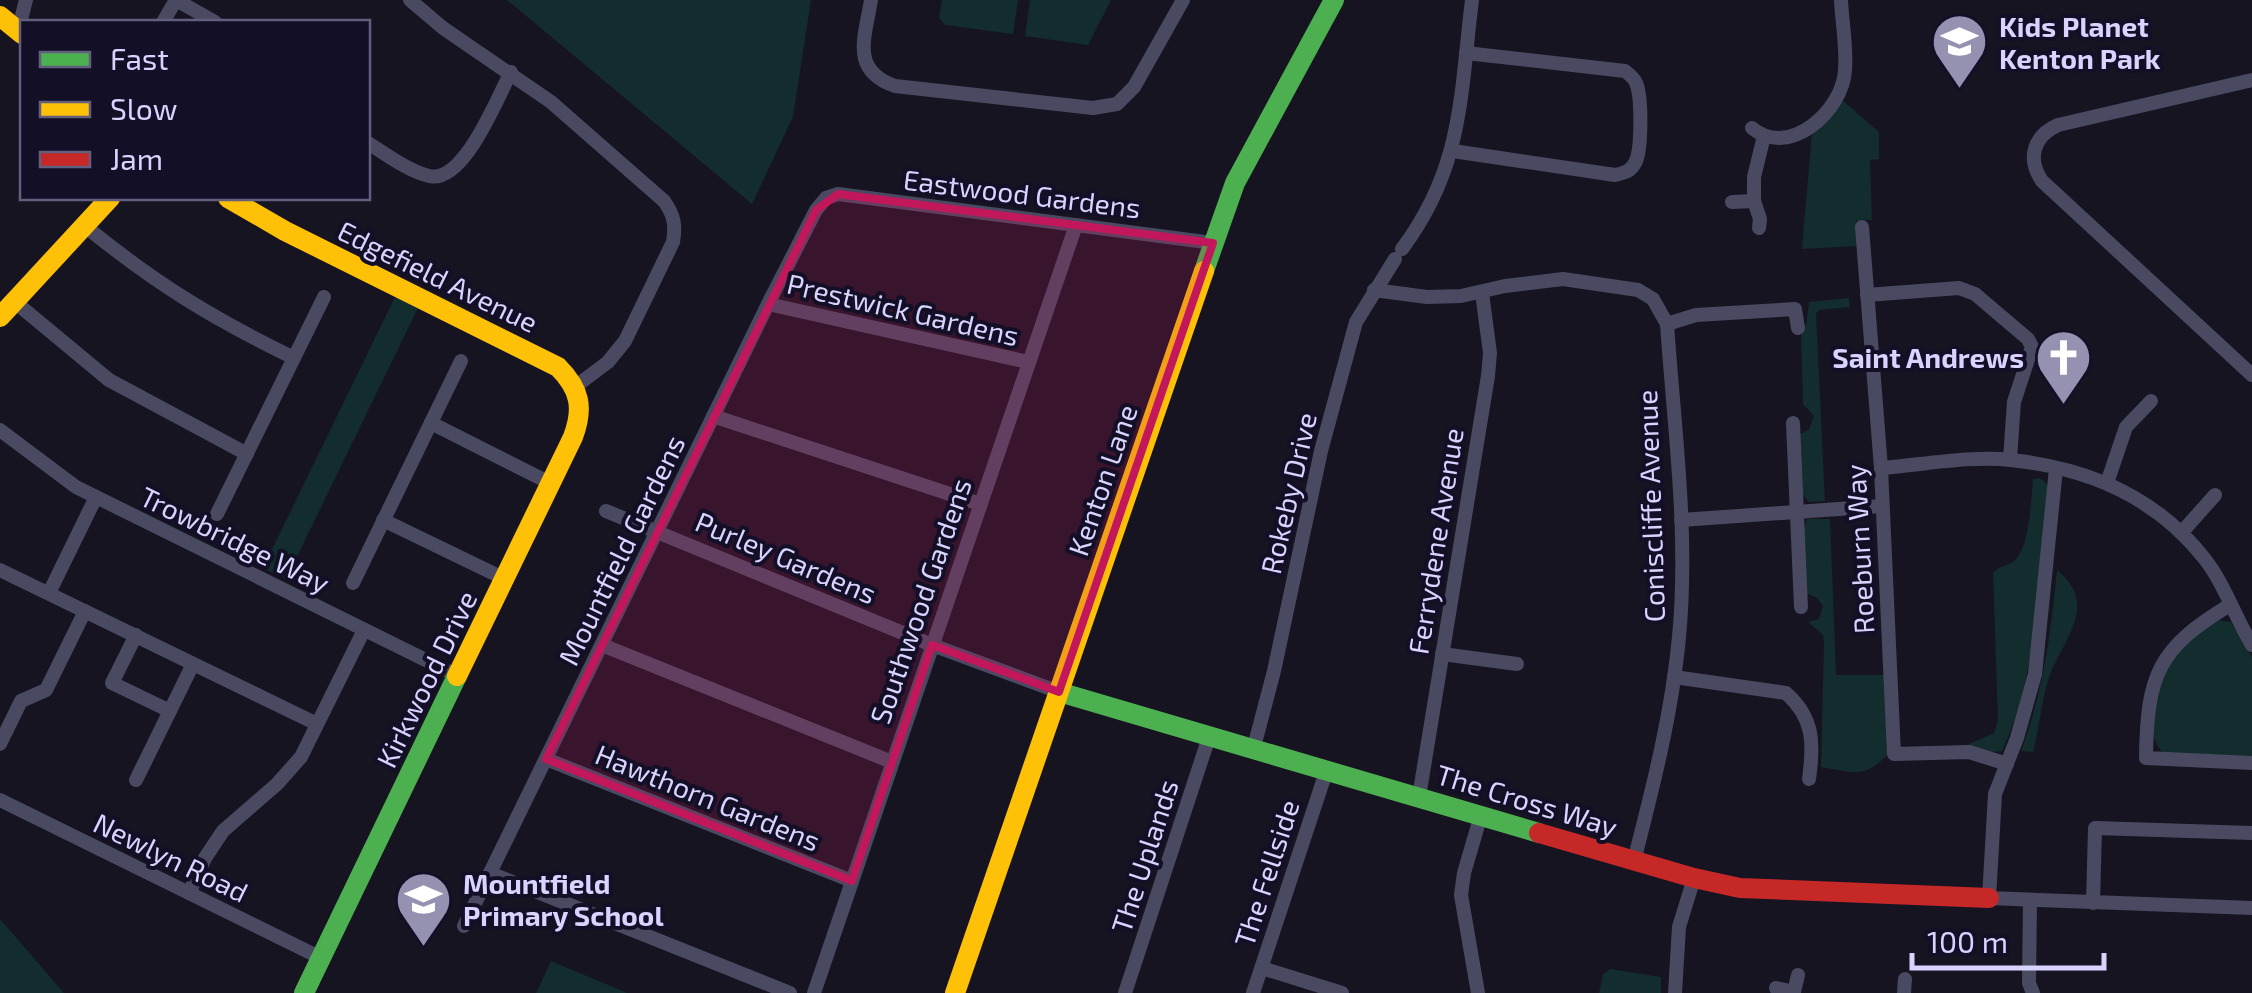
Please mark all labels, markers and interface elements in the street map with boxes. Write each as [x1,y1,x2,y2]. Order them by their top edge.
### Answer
place label: Kids Planet Kenton Park [1999,9,2161,75]
school or university icon: Kids Planet Kenton Park [1930,12,1990,91]
legend [20,20,370,200]
text: Fast [110,40,169,76]
text: Slow [110,90,177,126]
text: Jam [110,140,163,176]
street label: Eastwood Gardens [902,162,1142,224]
street label: Edgefield Avenue [333,213,543,339]
street label: Prestwick Gardens [784,266,1022,352]
church icon: Saint Andrews [2033,327,2093,406]
place label: Saint Andrews [1832,340,2024,374]
street label: Coniscliffe Avenue [1629,389,1671,623]
street label: Kenton Lane [1060,400,1144,560]
street label: Rokeby Drive [1253,409,1323,577]
street label: Ferrydene Avenue [1400,425,1470,657]
street label: Mountfield Gardens [551,430,691,670]
street label: Roeburn Way [1838,463,1880,635]
street label: Southwood Gardens [862,474,978,728]
street label: Trowbridge Way [135,478,335,600]
street label: Purley Gardens [691,504,881,610]
street label: Kirkwood Drive [369,585,483,773]
street label: Hawthorn Gardens [591,736,825,858]
street label: The Cross Way [1432,756,1622,844]
street label: The Uplands [1103,775,1185,937]
street label: The Fellside [1226,795,1306,951]
street label: Newlyn Road [88,805,254,909]
place label: Mountfield Primary School [463,866,664,932]
school or university icon: Mountfield Primary School [394,869,454,948]
scale bar [1912,908,2104,970]
text: 100 m [1927,923,2008,959]

